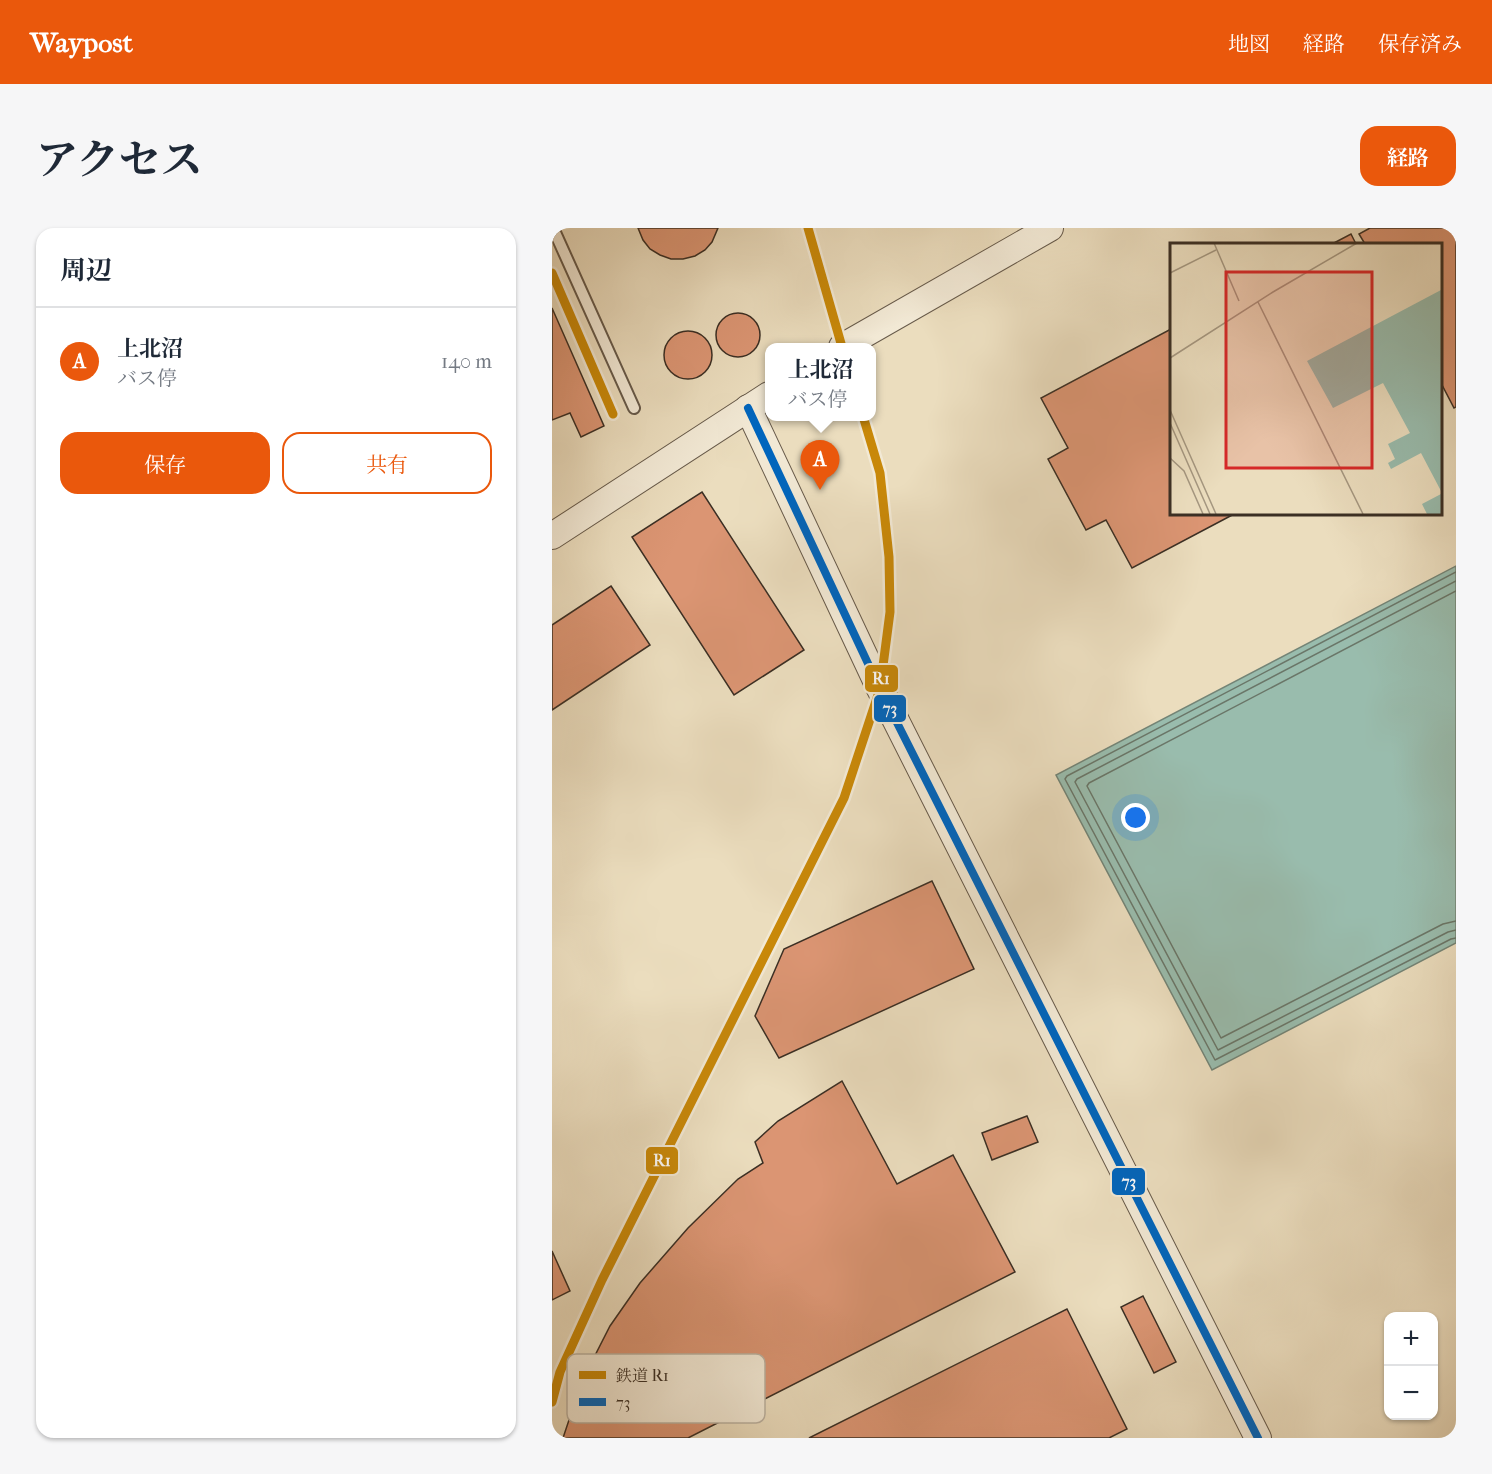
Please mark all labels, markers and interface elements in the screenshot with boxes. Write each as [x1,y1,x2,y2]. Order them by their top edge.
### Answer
text: Waypost [30,26,133,59]
text: 地図 [1228,32,1270,56]
text: 経路 [1303,32,1345,56]
text: 保存済み [1378,32,1462,56]
button: 経路 [1360,126,1456,186]
text: アクセス [36,136,203,185]
inset map [1170,243,1441,514]
text: 周辺 [60,255,112,286]
text: 上北沼 [117,336,183,362]
popup [765,343,876,421]
text: A [73,350,86,373]
text: 140 m [441,350,492,373]
text: 上北沼 [787,357,854,383]
text: バス停 [117,367,177,390]
text: バス停 [787,388,847,411]
button: 保存 [60,432,270,494]
button: 共有 [282,432,492,494]
pin: A [800,440,840,490]
line badge: R1 [864,664,899,693]
text: R1 [872,669,890,688]
line badge: 73 [873,694,907,723]
text: 73 [882,699,897,719]
your location [1121,803,1150,832]
line badge: R1 [645,1146,679,1175]
text: R1 [653,1151,671,1170]
line badge: 73 [1111,1167,1146,1196]
text: 73 [1121,1172,1136,1192]
map controls [1384,1312,1438,1420]
button: + [1384,1312,1438,1366]
legend [567,1354,765,1423]
text: 鉄道 R1 [615,1366,669,1385]
button: − [1384,1366,1438,1420]
text: 73 [616,1393,630,1412]

